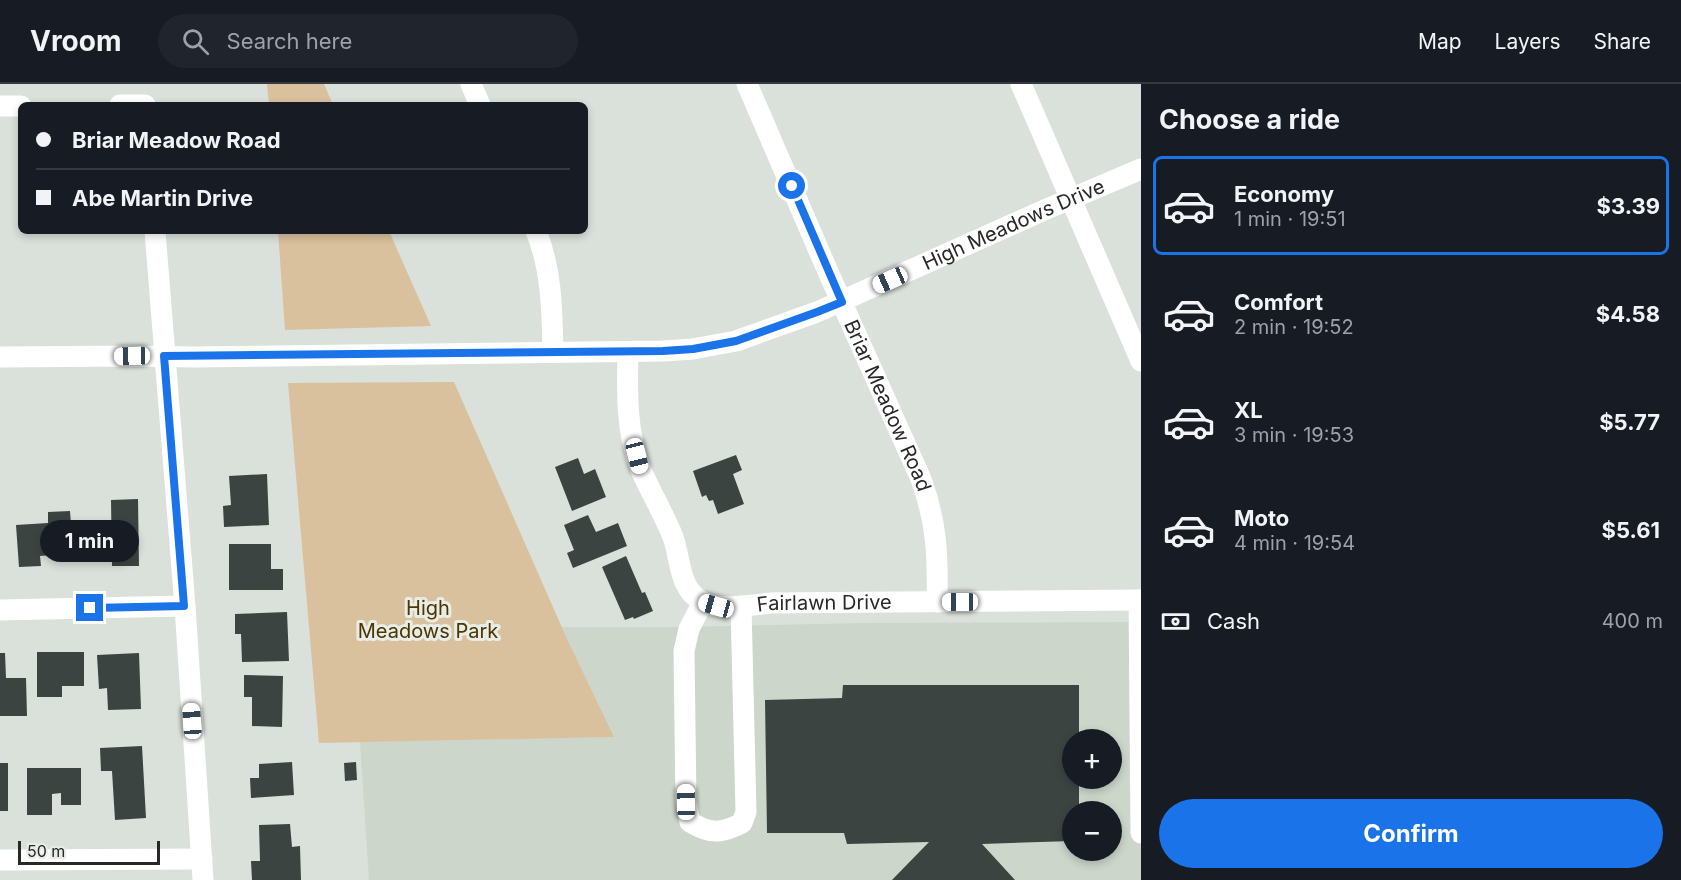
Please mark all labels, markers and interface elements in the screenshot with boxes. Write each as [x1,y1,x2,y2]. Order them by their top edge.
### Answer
search box [158,14,578,68]
text: Vroom [30,24,122,58]
icon: search [179,25,212,58]
text: Search here [227,28,352,54]
text: Map [1418,29,1462,54]
text: Layers [1495,29,1561,54]
text: Share [1594,29,1651,54]
text: Choose a ride [1159,103,1340,136]
text: Briar Meadow Road [72,127,281,153]
route start [778,172,805,199]
street label: High Meadows Drive [919,174,1108,275]
icon: car [1162,179,1216,233]
text: Economy [1234,181,1334,207]
text: Abe Martin Drive [72,185,253,211]
text: $3.39 [1597,193,1660,219]
text: 1 min · 19:51 [1234,207,1346,231]
car [870,264,910,296]
icon: car [1162,287,1216,341]
text: Comfort [1234,289,1323,315]
text: $4.58 [1596,301,1660,327]
text: 2 min · 19:52 [1234,315,1354,339]
street label: Briar Meadow Road [839,316,936,494]
car [114,347,150,365]
icon: car [1162,395,1216,449]
text: XL [1234,397,1263,423]
text: $5.77 [1599,409,1660,435]
text: 3 min · 19:53 [1234,423,1354,447]
car [624,436,650,476]
icon: car [1162,503,1216,557]
text: Moto [1234,505,1289,531]
text: $5.61 [1602,517,1660,543]
callout: 1 min [40,521,140,563]
text: 1 min [65,529,114,553]
text: 4 min · 19:54 [1234,531,1355,555]
street label: Fairlawn Drive [755,590,892,617]
car [696,592,736,620]
car [942,593,978,611]
route end [76,594,103,621]
park label: High Meadows Park [358,596,498,643]
icon: cash [1159,605,1192,638]
text: Cash [1207,608,1260,634]
text: 400 m [1602,609,1663,633]
car [182,702,202,740]
map controls [1062,729,1122,861]
button: + [1062,729,1122,789]
car [677,784,695,820]
button: Confirm [1159,799,1663,868]
button: − [1062,801,1122,861]
scale bar [18,838,160,866]
text: 50 m [27,841,65,861]

